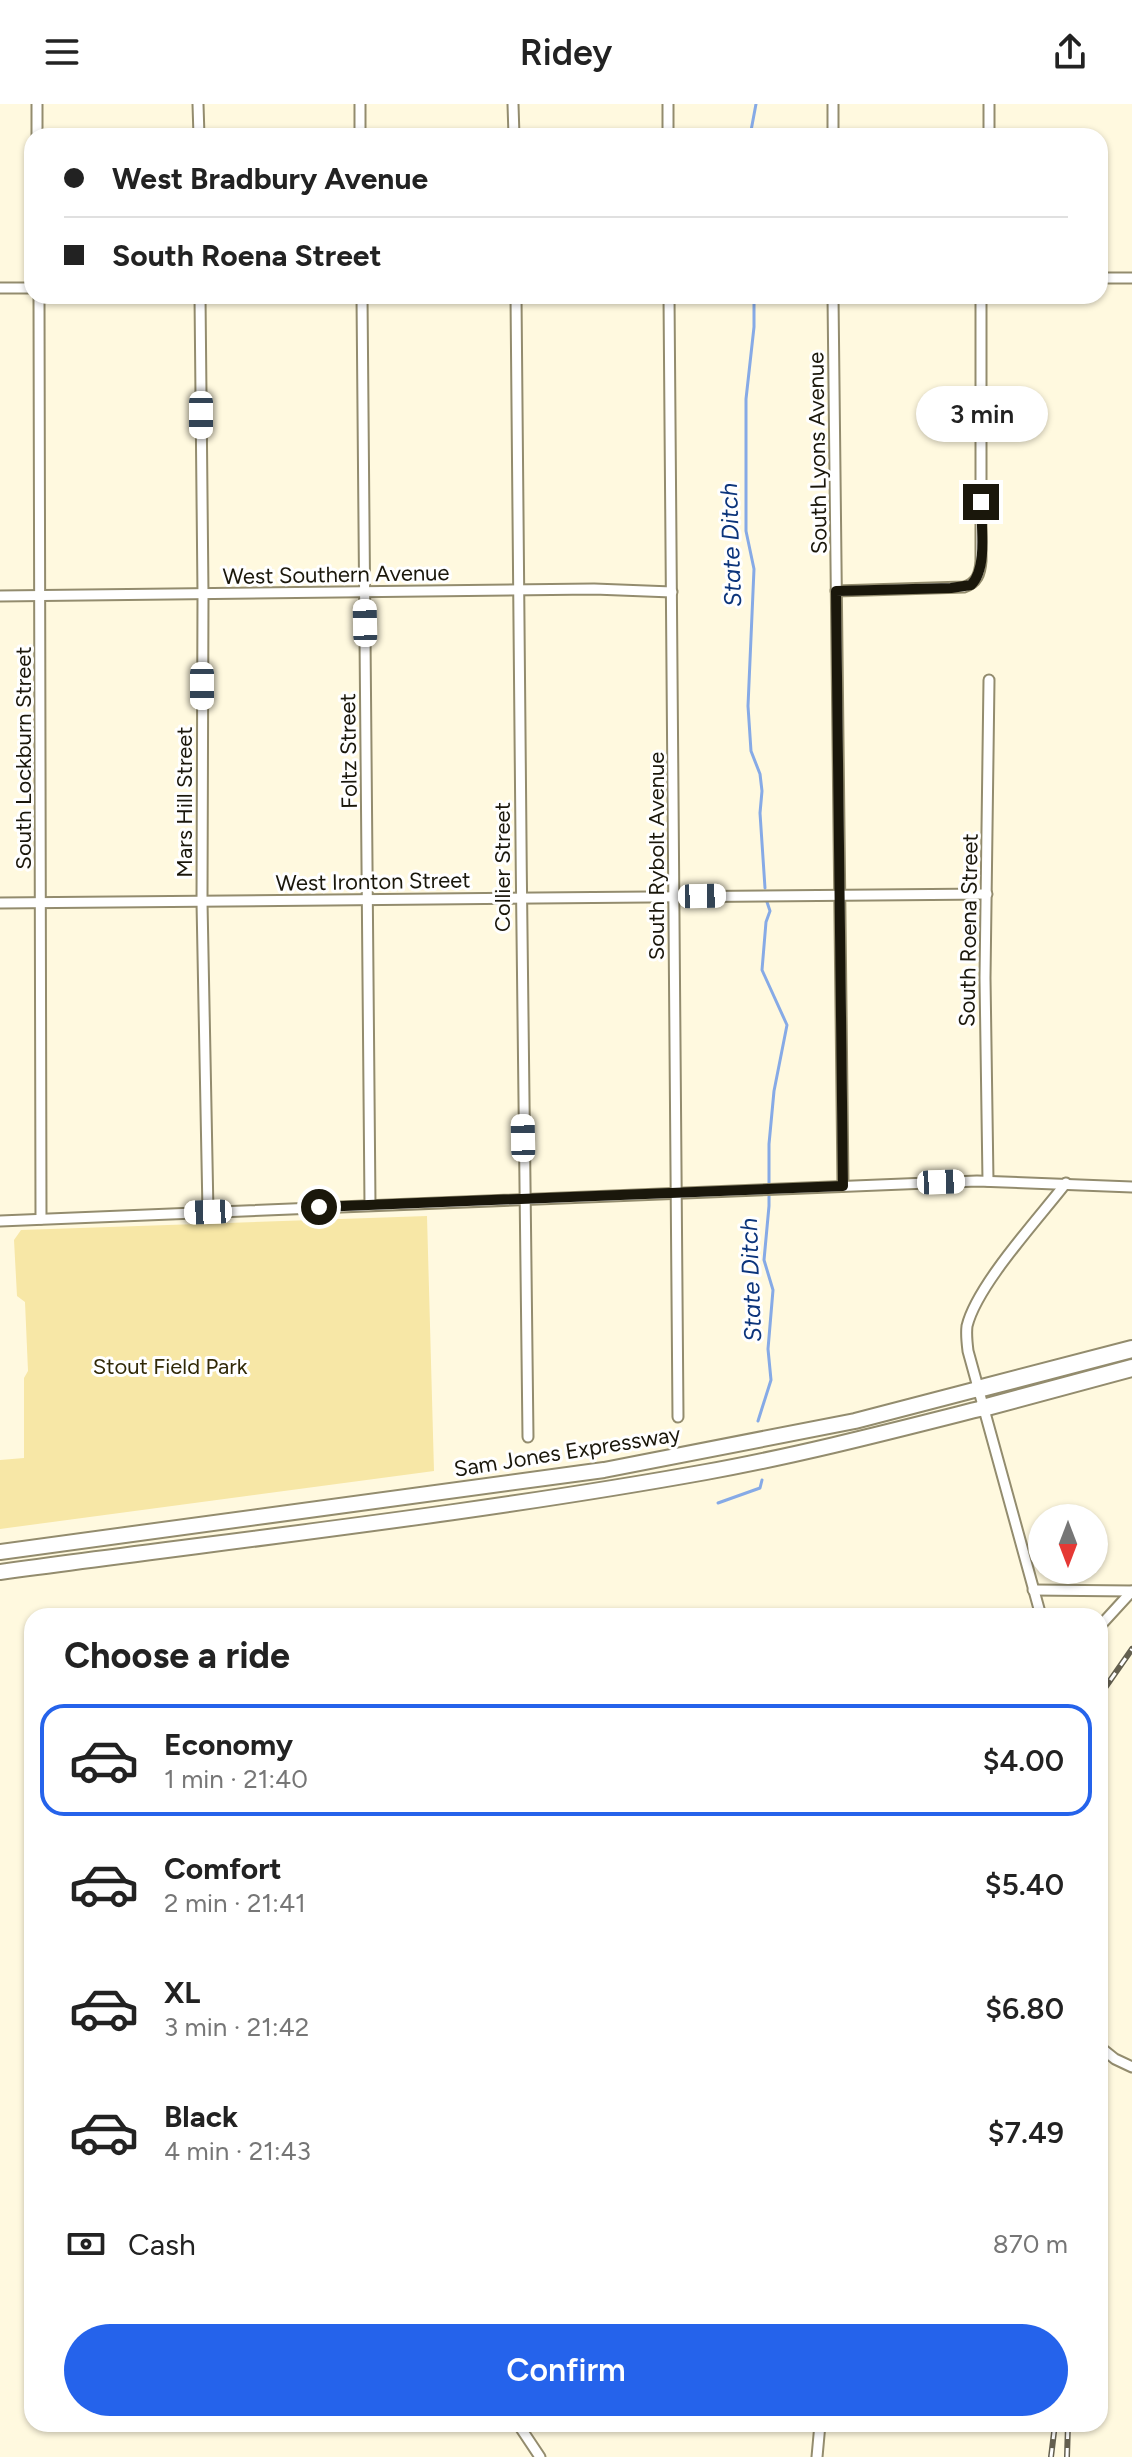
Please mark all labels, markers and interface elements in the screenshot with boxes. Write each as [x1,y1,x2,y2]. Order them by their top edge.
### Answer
icon: menu [40,30,84,74]
icon: share [1048,30,1092,74]
text: Ridey [520,31,612,74]
text: West Bradbury Avenue [112,160,428,197]
text: South Roena Street [112,237,382,274]
street label: South Lyons Avenue [802,352,833,554]
callout: 3 min [915,386,1047,442]
car [189,391,213,439]
text: 3 min [950,398,1014,430]
water label: State Ditch [714,483,747,608]
route end [963,484,999,520]
street label: West Southern Avenue [222,559,450,590]
car [353,599,377,647]
street label: South Lockburn Street [10,646,37,870]
car [190,662,214,710]
street label: Foltz Street [334,693,363,809]
street label: Mars Hill Street [171,726,198,878]
street label: South Rybolt Avenue [643,752,670,960]
street label: Collier Street [489,802,516,932]
street label: South Roena Street [953,833,984,1027]
street label: West Ironton Street [275,866,471,897]
car [678,884,726,908]
car [511,1114,535,1162]
car [917,1169,965,1195]
route start [301,1189,337,1225]
car [184,1199,232,1225]
water label: State Ditch [734,1218,767,1343]
park label: Stout Field Park [93,1353,248,1380]
street label: Sam Jones Expressway [452,1420,683,1483]
north arrow [1028,1504,1108,1584]
map controls [1028,1504,1108,1584]
text: Choose a ride [64,1634,290,1677]
icon: car [68,1724,140,1796]
text: Economy [164,1726,293,1763]
text: $4.00 [983,1742,1064,1779]
text: 1 min · 21:40 [164,1763,308,1795]
icon: car [68,1848,140,1920]
text: Comfort [164,1850,282,1887]
text: $5.40 [985,1866,1064,1903]
text: 2 min · 21:41 [164,1887,306,1919]
icon: car [68,1972,140,2044]
text: XL [164,1974,200,2011]
text: $6.80 [985,1990,1064,2027]
text: 3 min · 21:42 [164,2011,309,2043]
icon: car [68,2096,140,2168]
text: Black [164,2098,238,2135]
text: $7.49 [988,2114,1064,2151]
text: 4 min · 21:43 [164,2135,311,2167]
icon: cash [64,2222,108,2266]
text: Cash [128,2226,196,2263]
text: 870 m [993,2228,1068,2260]
button: Confirm [64,2324,1068,2416]

